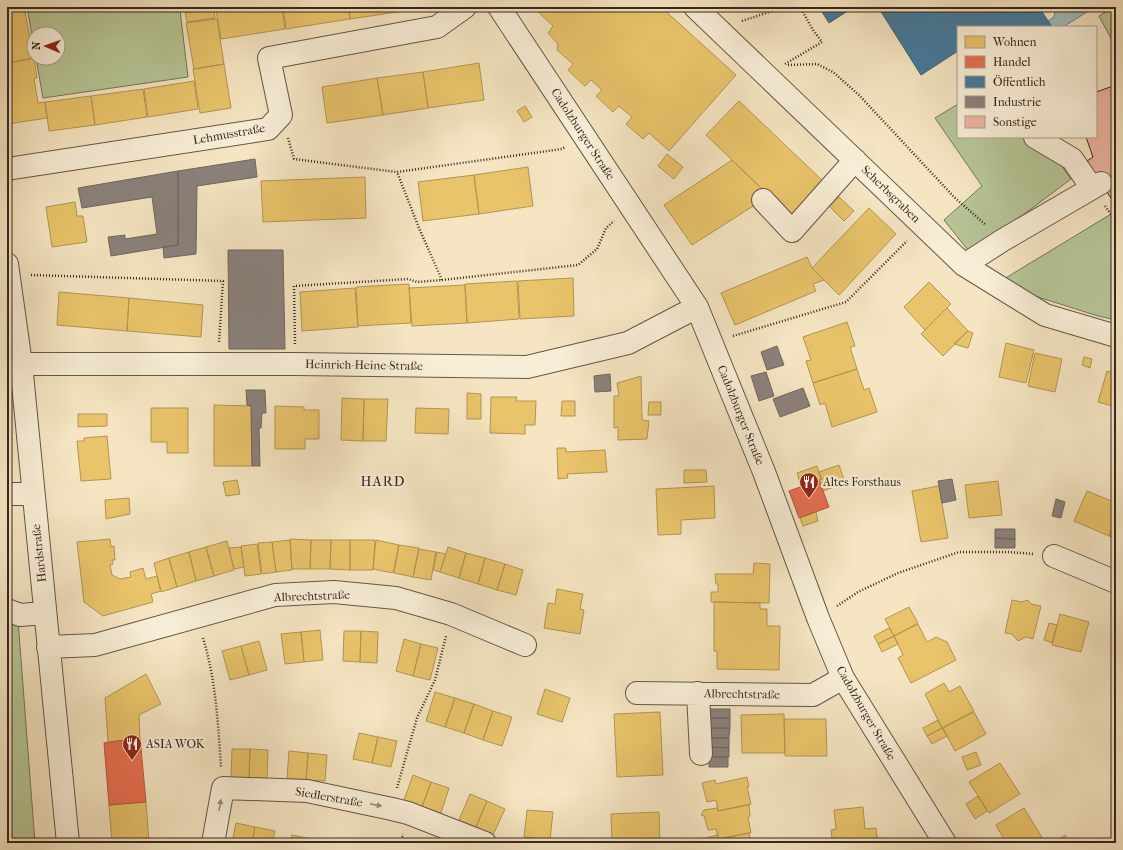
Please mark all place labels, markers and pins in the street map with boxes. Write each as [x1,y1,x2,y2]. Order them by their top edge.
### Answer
restaurant icon: Altes Forsthaus [798,471,820,499]
place label: Altes Forsthaus [822,475,901,489]
restaurant icon: ASIA WOK [121,733,143,761]
place label: ASIA WOK [145,737,206,751]

